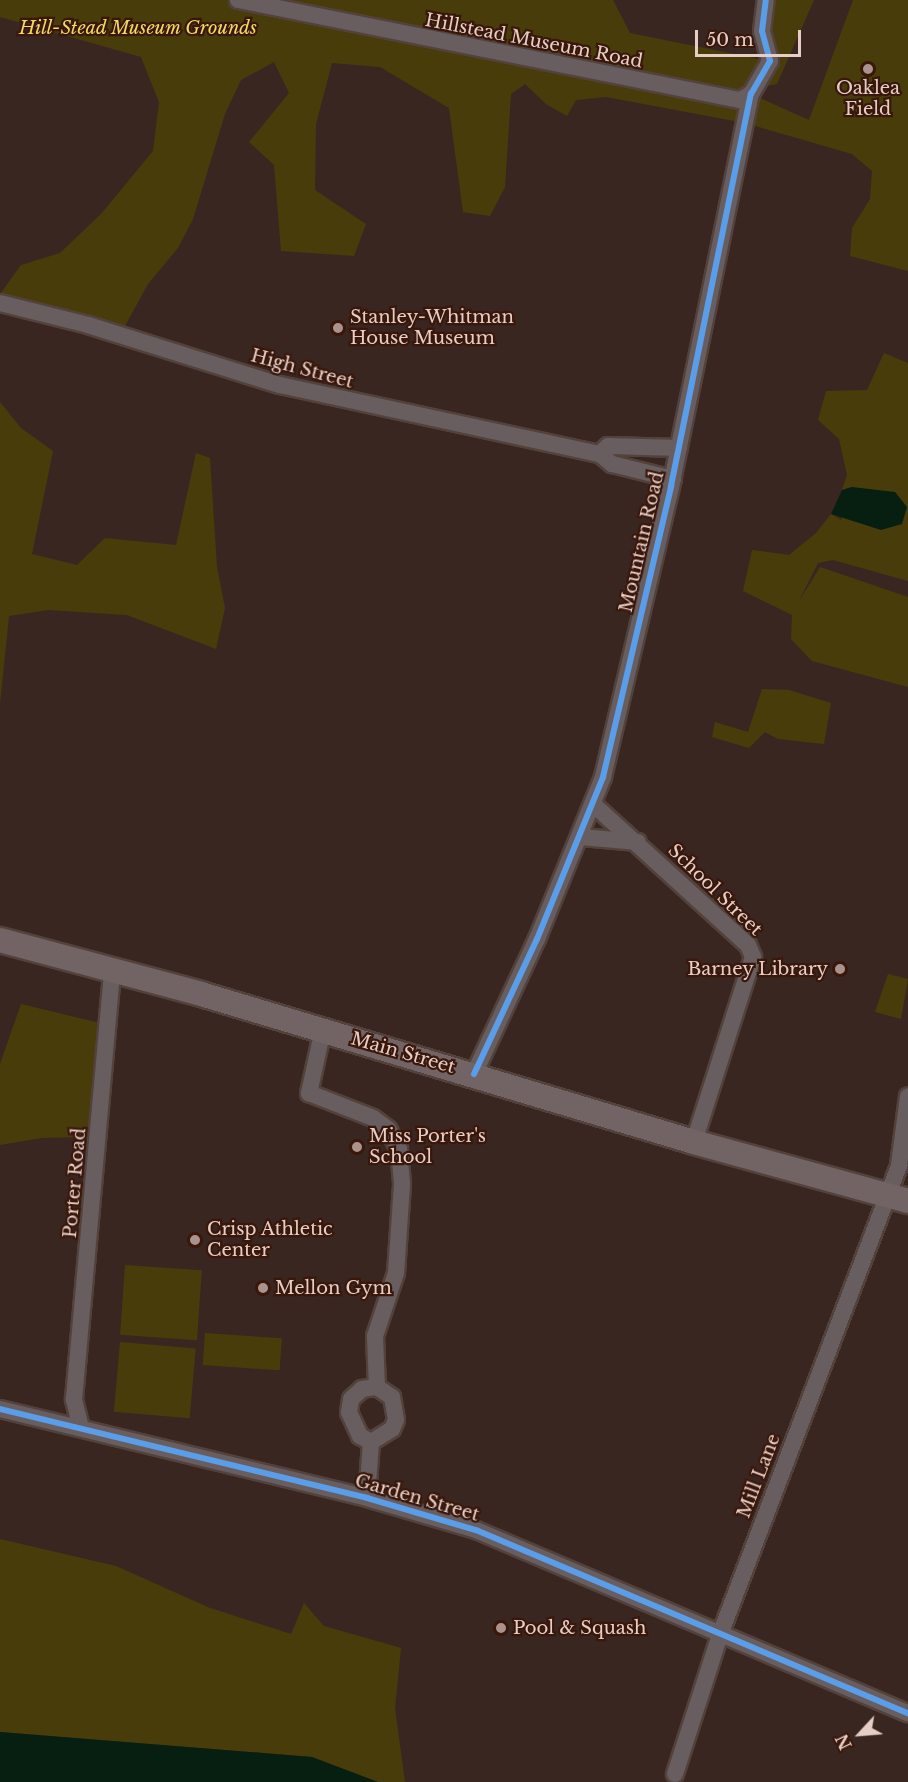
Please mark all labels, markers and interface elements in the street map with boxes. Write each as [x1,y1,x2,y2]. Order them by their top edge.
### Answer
street label: Hillstead Museum Road [423,9,645,73]
park label: Hill-Stead Museum Grounds [18,17,258,39]
scale bar [698,18,804,56]
text: 50 m [706,29,754,51]
marker: Oaklea Field [861,62,875,76]
place label: Oaklea Field [836,78,900,121]
place label: Stanley-Whitman House Museum [350,307,514,350]
marker: Stanley-Whitman House Museum [331,321,345,335]
street label: High Street [248,345,356,393]
street label: Mountain Road [615,470,669,614]
street label: School Street [663,840,767,940]
place label: Barney Library [687,958,828,980]
marker: Barney Library [833,962,847,976]
street label: Main Street [348,1028,458,1078]
place label: Miss Porter's School [369,1126,486,1168]
street label: Porter Road [59,1127,91,1239]
marker: Miss Porter's School [350,1140,364,1154]
place label: Crisp Athletic Center [207,1219,333,1262]
marker: Crisp Athletic Center [188,1233,202,1247]
place label: Mellon Gym [275,1277,392,1299]
marker: Mellon Gym [256,1281,270,1295]
street label: Mill Lane [733,1431,785,1521]
street label: Garden Street [352,1470,482,1526]
place label: Pool & Squash [513,1617,646,1639]
marker: Pool & Squash [494,1621,508,1635]
north arrow [830,1704,890,1764]
text: N [832,1731,856,1753]

